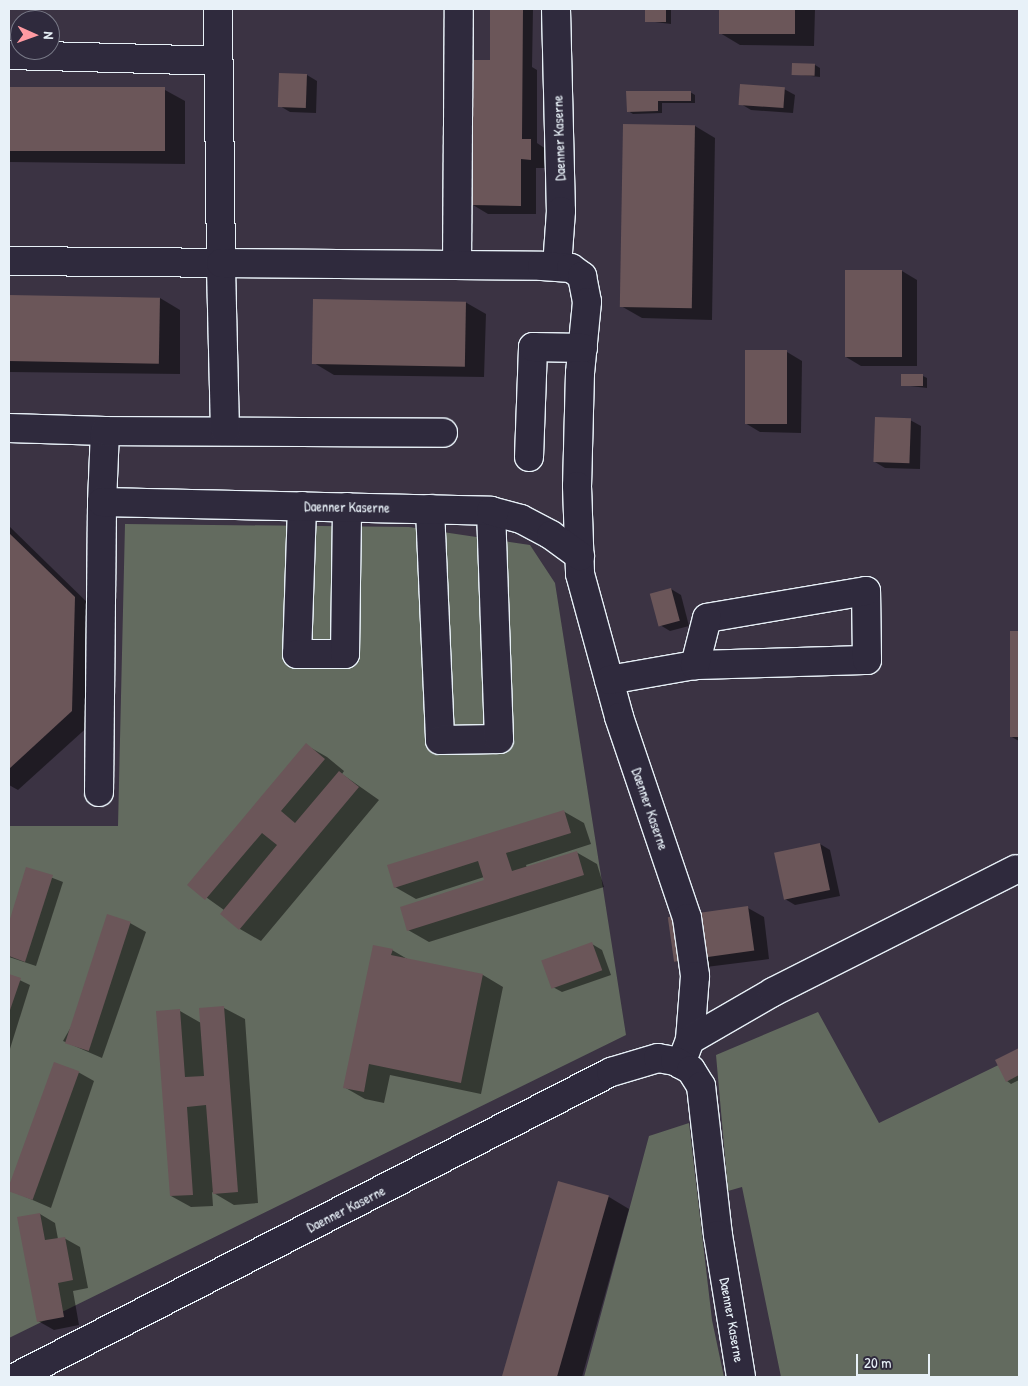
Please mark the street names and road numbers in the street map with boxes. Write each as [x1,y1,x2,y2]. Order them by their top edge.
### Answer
street label: Daenner Kaserne [549,95,569,181]
street label: Daenner Kaserne [304,498,390,516]
street label: Daenner Kaserne [628,766,672,852]
street label: Daenner Kaserne [304,1182,388,1236]
street label: Daenner Kaserne [716,1276,748,1364]

